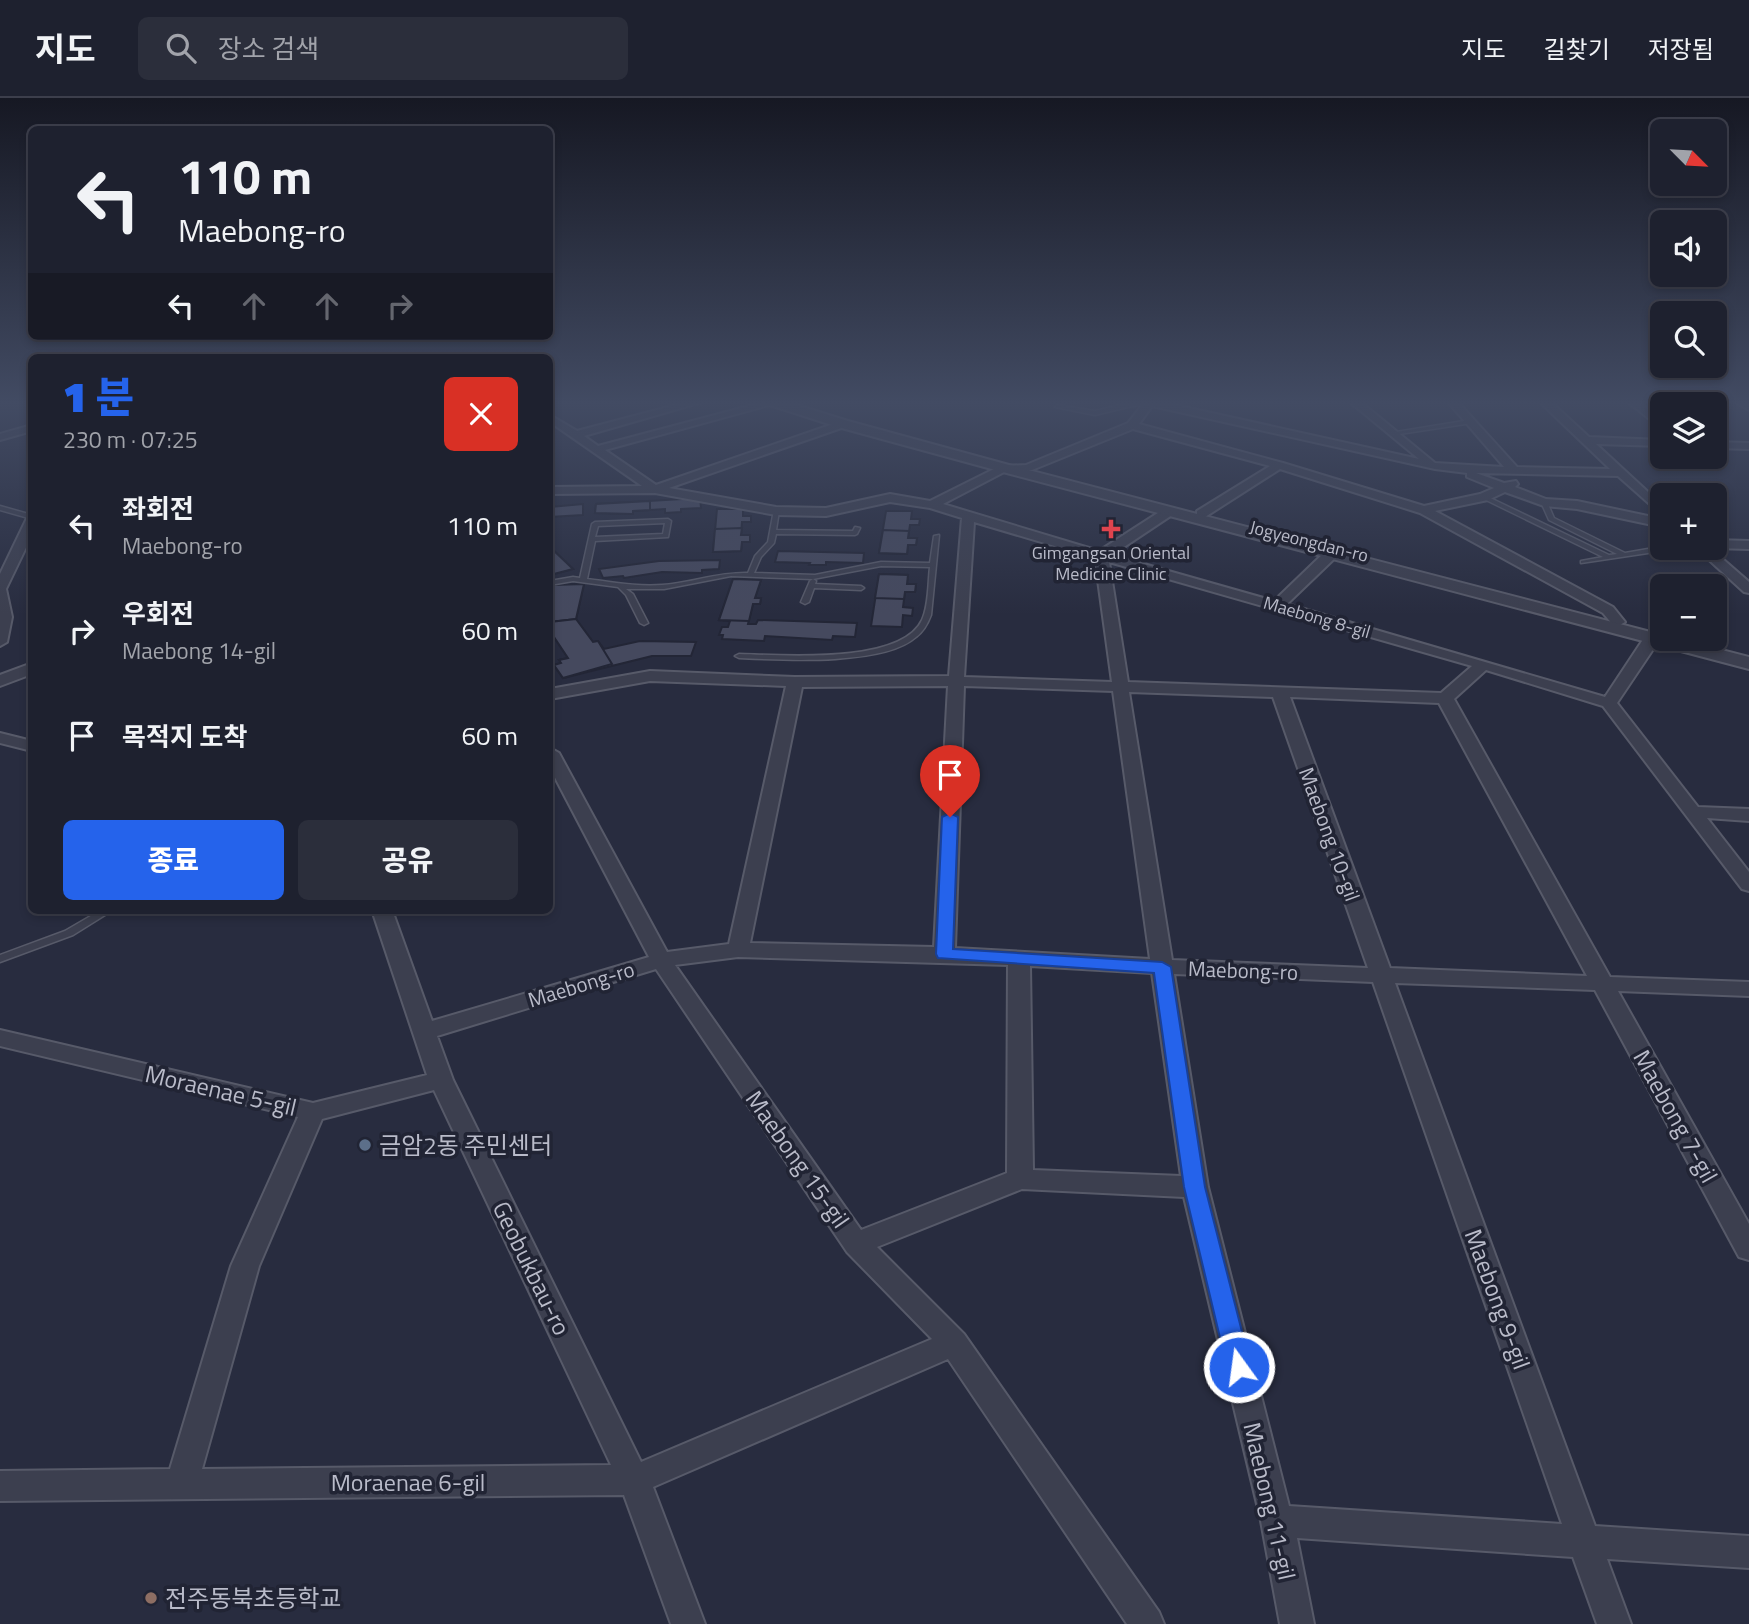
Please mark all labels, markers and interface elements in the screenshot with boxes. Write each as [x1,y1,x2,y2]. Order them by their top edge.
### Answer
search box [138,17,628,80]
text: 지도 [35,24,96,74]
icon: search [162,29,200,67]
text: 장소 검색 [218,29,319,68]
text: 지도 [1461,31,1506,67]
text: 길찾기 [1544,31,1610,67]
text: 저장됨 [1648,31,1714,67]
north arrow [1650,119,1727,196]
map controls [1650,119,1727,651]
text: 110 m [178,138,312,213]
icon: left [63,154,154,245]
text: Maebong-ro [178,206,346,254]
button: sound [1650,210,1727,287]
icon: left [162,287,200,325]
icon: ahead [235,287,273,325]
icon: ahead [308,287,346,325]
icon: right [381,287,419,325]
button: search [1650,301,1727,378]
text: 1 분 [63,364,134,428]
button: close [444,377,518,451]
button: layers [1650,392,1727,469]
text: 230 m · 07:25 [63,422,198,457]
button: + [1650,483,1727,560]
text: 좌회전 [122,489,194,528]
text: 110 m [447,506,518,545]
icon: left [63,507,101,545]
street label: Jogyeongdan-ro [1247,513,1371,569]
marker: Gimgangsan Oriental Medicine Clinic [1101,519,1121,539]
text: Maebong-ro [122,528,243,563]
place label: Gimgangsan Oriental Medicine Clinic [1032,539,1190,587]
button: − [1650,574,1727,651]
street label: Maebong 8-gil [1260,589,1374,645]
text: 우회전 [122,594,194,633]
text: 60 m [461,611,518,650]
icon: right [63,612,101,650]
text: Maebong 14-gil [122,633,276,668]
text: 60 m [461,716,518,755]
icon: arrive [63,717,101,755]
text: 목적지 도착 [122,717,247,756]
pin [920,745,980,817]
icon: arrive [931,756,969,794]
street label: Maebong 10-gil [1291,762,1369,906]
button: 종료 [63,820,284,900]
button: 공유 [298,820,518,900]
street label: Maebong-ro [1187,952,1299,988]
street label: Maebong-ro [524,953,638,1015]
street label: Maebong 7-gil [1625,1043,1727,1189]
street label: Moraenae 5-gil [142,1055,300,1125]
street label: Maebong 15-gil [737,1083,859,1235]
place label: 금암2동 주민센터 [379,1127,552,1163]
marker: 금암2동 주민센터 [357,1137,373,1153]
street label: Geobukbau-ro [484,1195,580,1341]
street label: Maebong 9-gil [1456,1224,1540,1374]
position arrow [1202,1330,1276,1404]
street label: Maebong 11-gil [1234,1419,1306,1583]
street label: Moraenae 6-gil [331,1464,485,1500]
place label: 전주동북초등학교 [165,1580,342,1616]
marker: 전주동북초등학교 [143,1590,159,1606]

